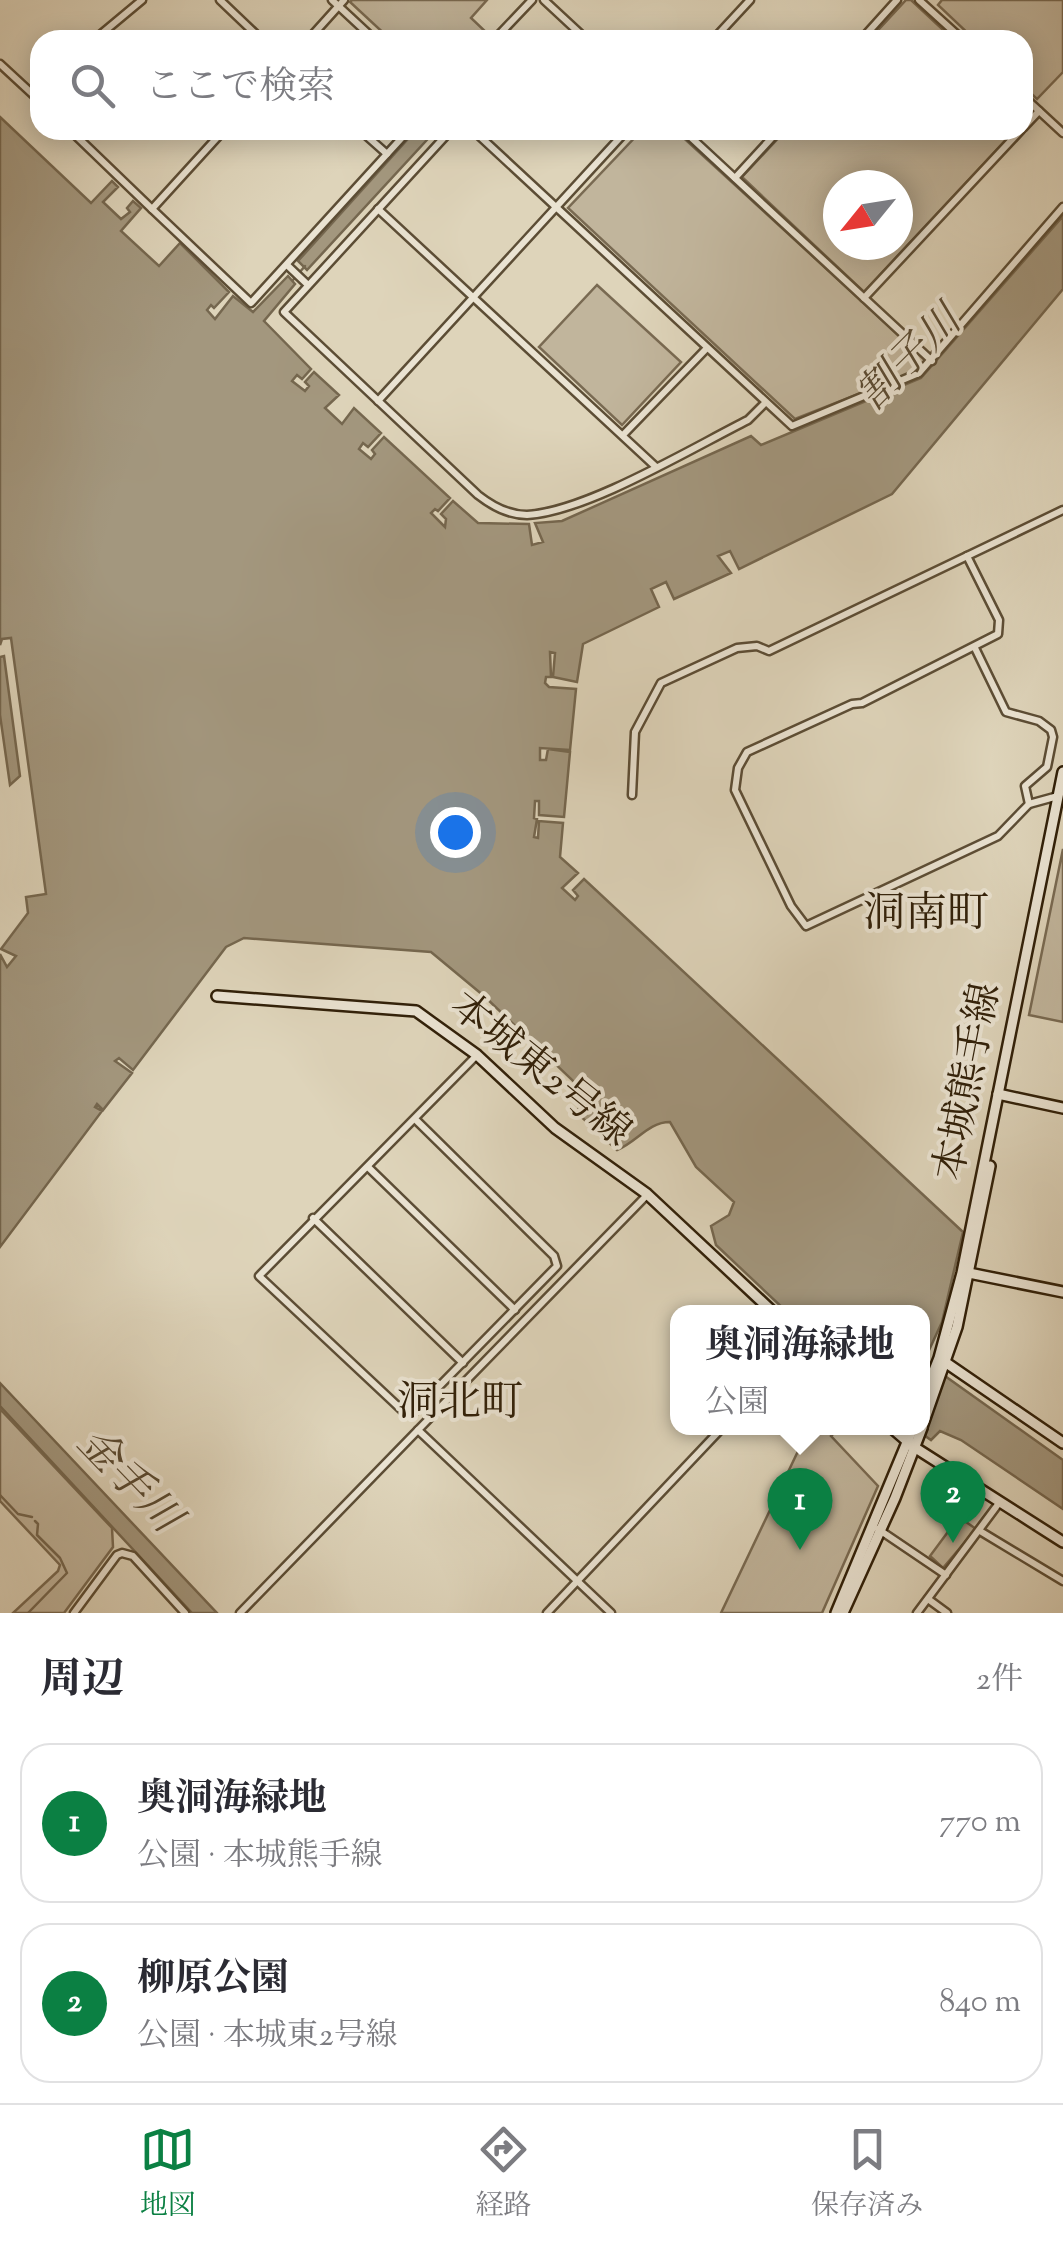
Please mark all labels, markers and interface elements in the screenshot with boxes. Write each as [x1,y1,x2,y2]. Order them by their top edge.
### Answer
search box [30,30,1033,140]
icon: search [65,58,120,113]
text: ここで検索 [145,62,335,116]
north arrow [823,170,913,260]
water label: 割子川 [845,291,980,426]
your location [430,807,481,858]
district label: 洞南町 [863,886,989,946]
street label: 本城熊手線 [923,978,1017,1186]
street label: 本城東2号線 [436,980,642,1162]
popup [670,1305,930,1435]
text: 奥洞海緑地 [705,1321,895,1375]
district label: 洞北町 [397,1375,523,1435]
text: 公園 [705,1381,769,1427]
water label: 金手川 [62,1416,195,1551]
pin: 2 [920,1460,986,1543]
pin: 1 [768,1468,832,1550]
text: 周辺 [40,1652,124,1712]
text: 2件 [976,1658,1023,1704]
text: 奥洞海緑地 [137,1774,327,1828]
text: 1 [69,1800,80,1846]
text: 770 m [939,1800,1021,1846]
text: 公園 · 本城熊手線 [137,1834,383,1880]
text: 柳原公園 [137,1954,289,2008]
text: 2 [67,1980,82,2026]
text: 840 m [939,1980,1021,2026]
text: 公園 · 本城東2号線 [137,2014,398,2060]
tab: 地図 [140,2122,196,2227]
tab: 経路 [475,2122,531,2227]
tab: 保存済み [811,2122,923,2227]

